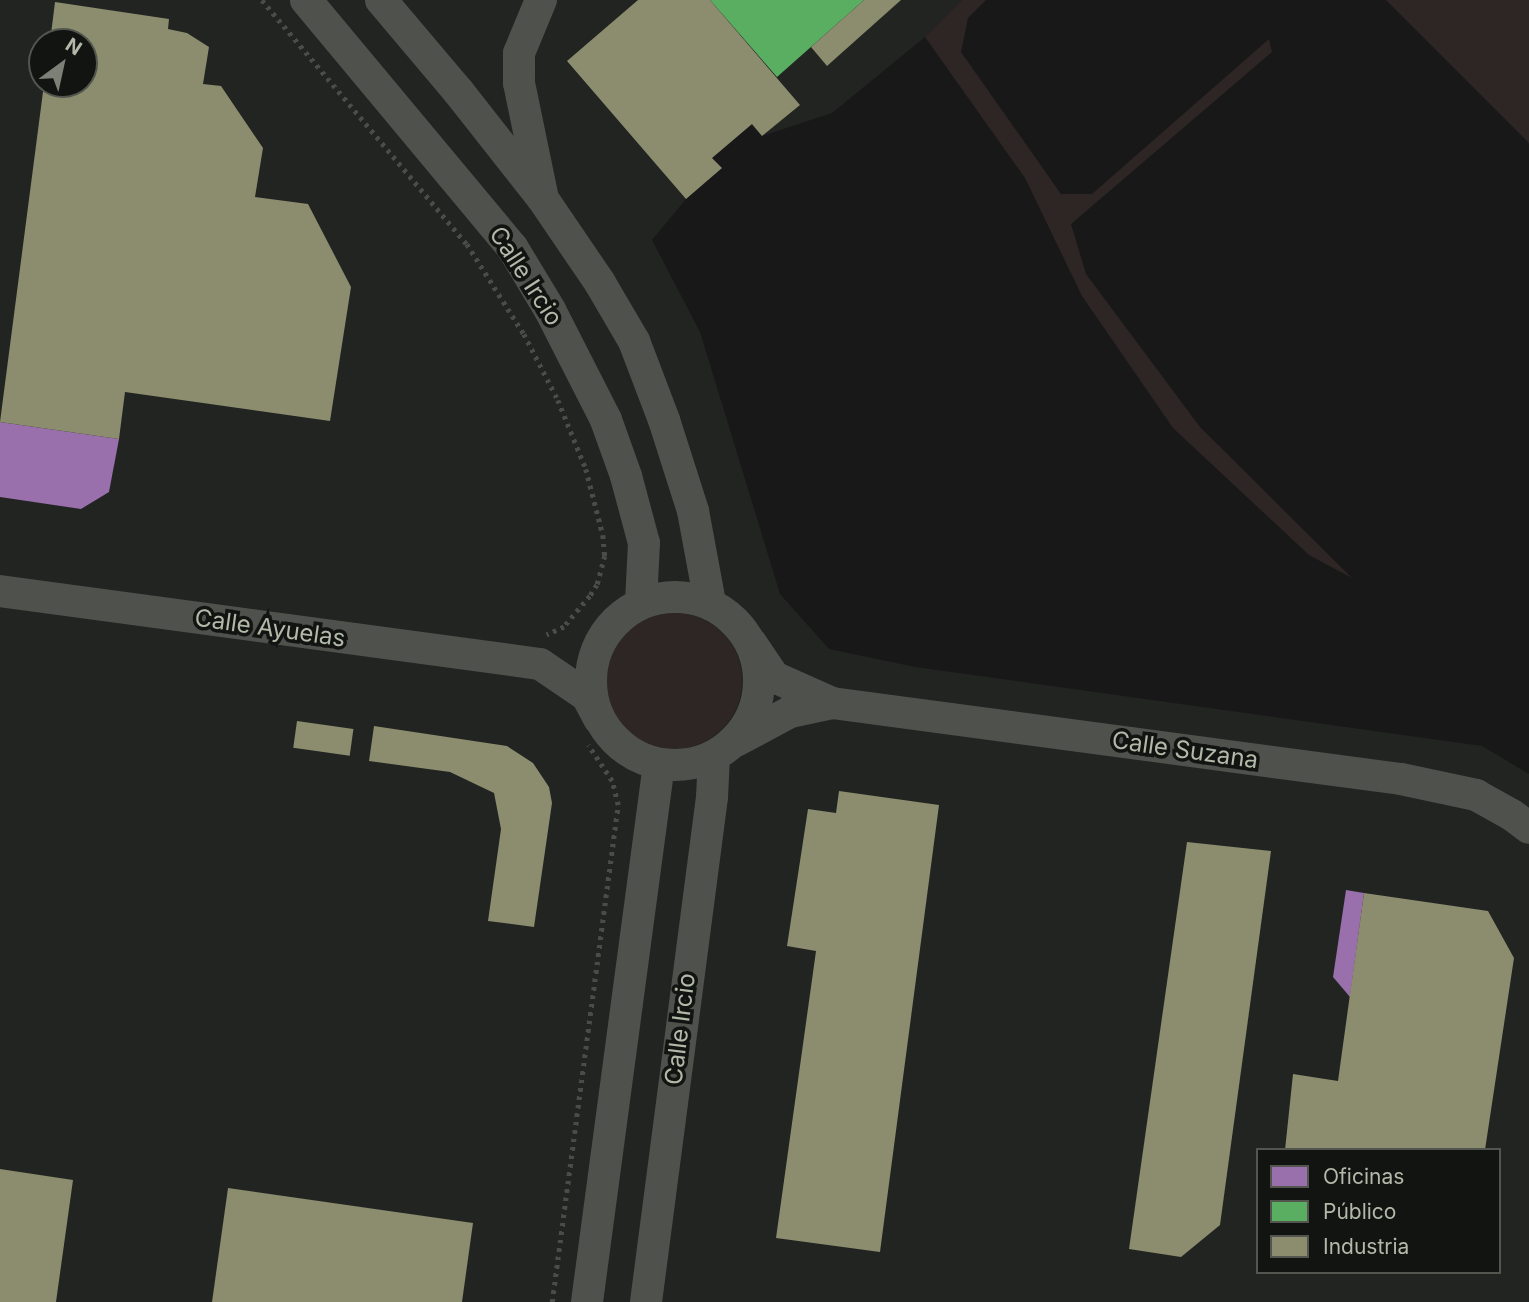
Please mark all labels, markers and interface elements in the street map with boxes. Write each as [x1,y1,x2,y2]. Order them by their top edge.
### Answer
north arrow [28,28,98,98]
text: N [61,33,86,60]
street label: Calle Ircio [483,221,569,331]
street label: Calle Ayuelas [193,603,347,653]
street label: Calle Suzana [1110,725,1260,775]
street label: Calle Ircio [659,971,701,1087]
legend [1256,1148,1501,1274]
text: Oficinas [1323,1164,1404,1189]
text: Público [1323,1199,1396,1224]
text: Industria [1323,1234,1409,1259]

